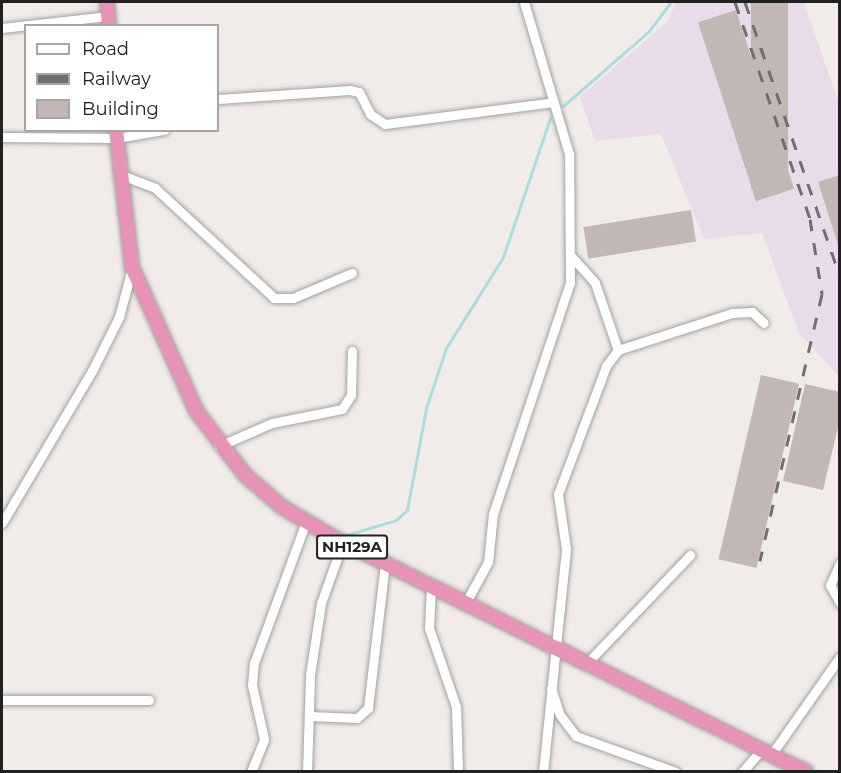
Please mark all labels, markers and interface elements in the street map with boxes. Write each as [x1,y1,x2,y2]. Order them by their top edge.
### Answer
legend [24,24,219,132]
text: Road [82,38,129,60]
text: Railway [82,68,151,90]
text: Building [82,98,159,120]
road number: NH129A [316,535,388,559]

